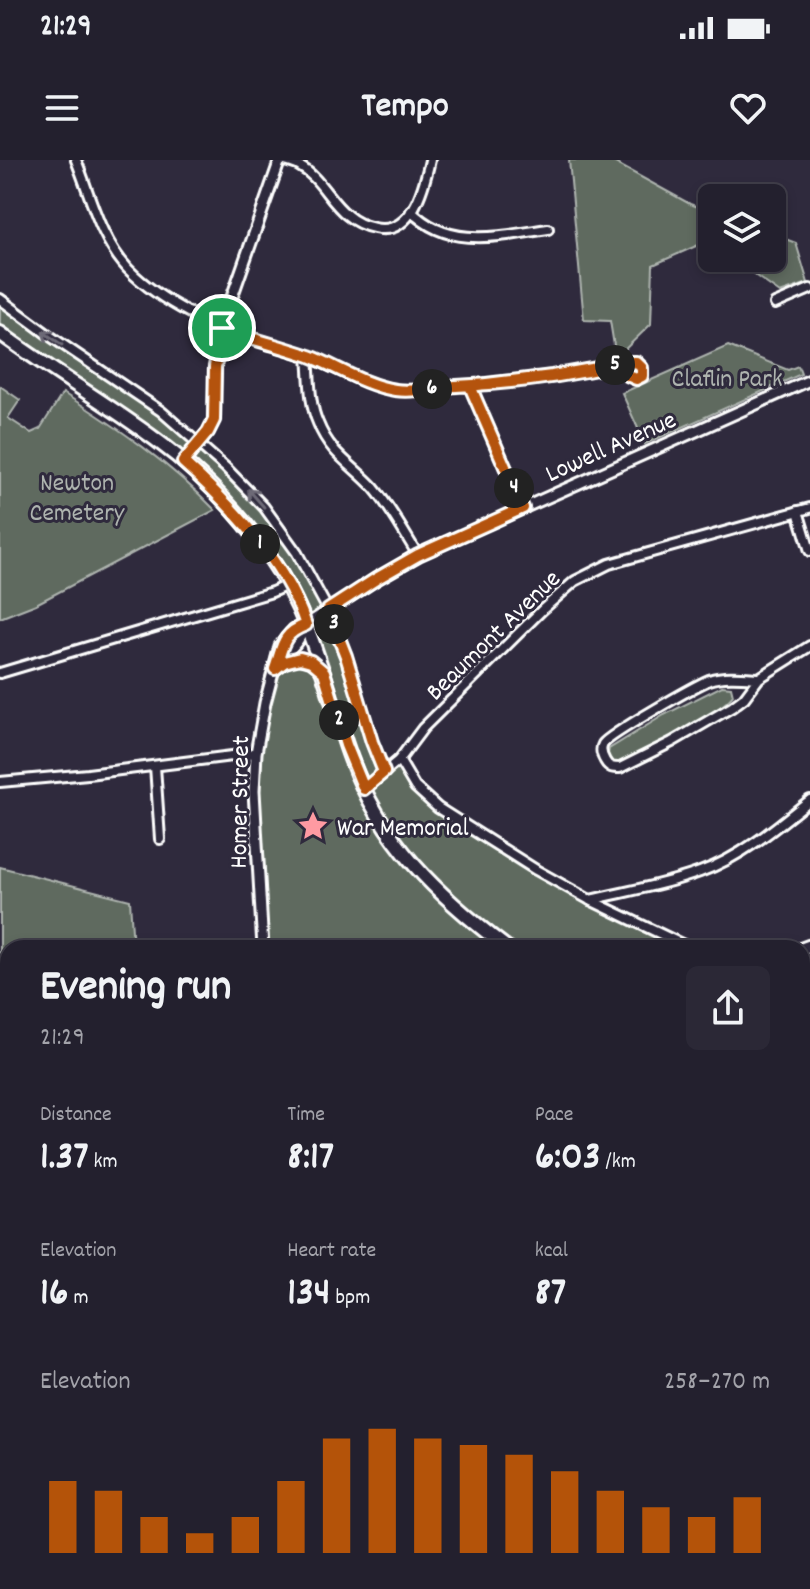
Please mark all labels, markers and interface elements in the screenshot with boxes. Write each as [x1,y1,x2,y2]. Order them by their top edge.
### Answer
text: 21:29 [40,7,92,50]
text: Tempo [361,82,449,134]
icon: menu [40,86,84,130]
icon: heart [726,86,770,130]
map controls [698,184,786,272]
button: layers [698,184,786,272]
pin [188,294,256,362]
icon: arrive [200,306,244,350]
one-way arrow [41,330,63,346]
pin: 5 [595,345,635,385]
text: 5 [610,349,620,380]
park label: Claflin Park [671,362,783,399]
pin: 6 [412,369,452,409]
text: 6 [427,373,437,404]
street label: Lowell Avenue [540,403,683,494]
park label: Newton Cemetery [30,466,125,533]
pin: 4 [494,468,534,508]
text: 4 [509,472,519,503]
one-way arrow [247,489,265,509]
pin: 1 [240,524,280,564]
text: 1 [258,528,262,559]
street label: Beaumont Avenue [419,562,570,711]
pin: 3 [314,604,354,644]
text: 3 [329,608,339,639]
pin: 2 [319,700,359,740]
text: 2 [334,704,344,735]
street label: Homer Street [222,735,261,869]
place icon: War Memorial [296,809,330,843]
place label: War Memorial [337,811,469,848]
text: Evening run [40,958,231,1021]
button: share [686,966,770,1050]
text: 21:29 [40,1020,85,1057]
text: Distance [40,1100,112,1131]
text: Time [287,1100,325,1131]
text: Pace [535,1100,574,1131]
text: 1.37 [40,1131,88,1188]
text: 8:17 [287,1131,334,1188]
text: 6:03 [535,1131,600,1188]
text: km [88,1147,118,1178]
text: /km [600,1147,636,1178]
text: Elevation [40,1236,117,1267]
text: Heart rate [287,1236,376,1267]
text: kcal [535,1236,568,1267]
text: 16 [40,1267,68,1324]
text: 134 [287,1267,330,1324]
text: 87 [535,1267,566,1324]
text: m [68,1283,89,1314]
text: bpm [330,1283,370,1314]
text: Elevation [40,1364,130,1401]
text: 258–270 m [664,1364,770,1401]

